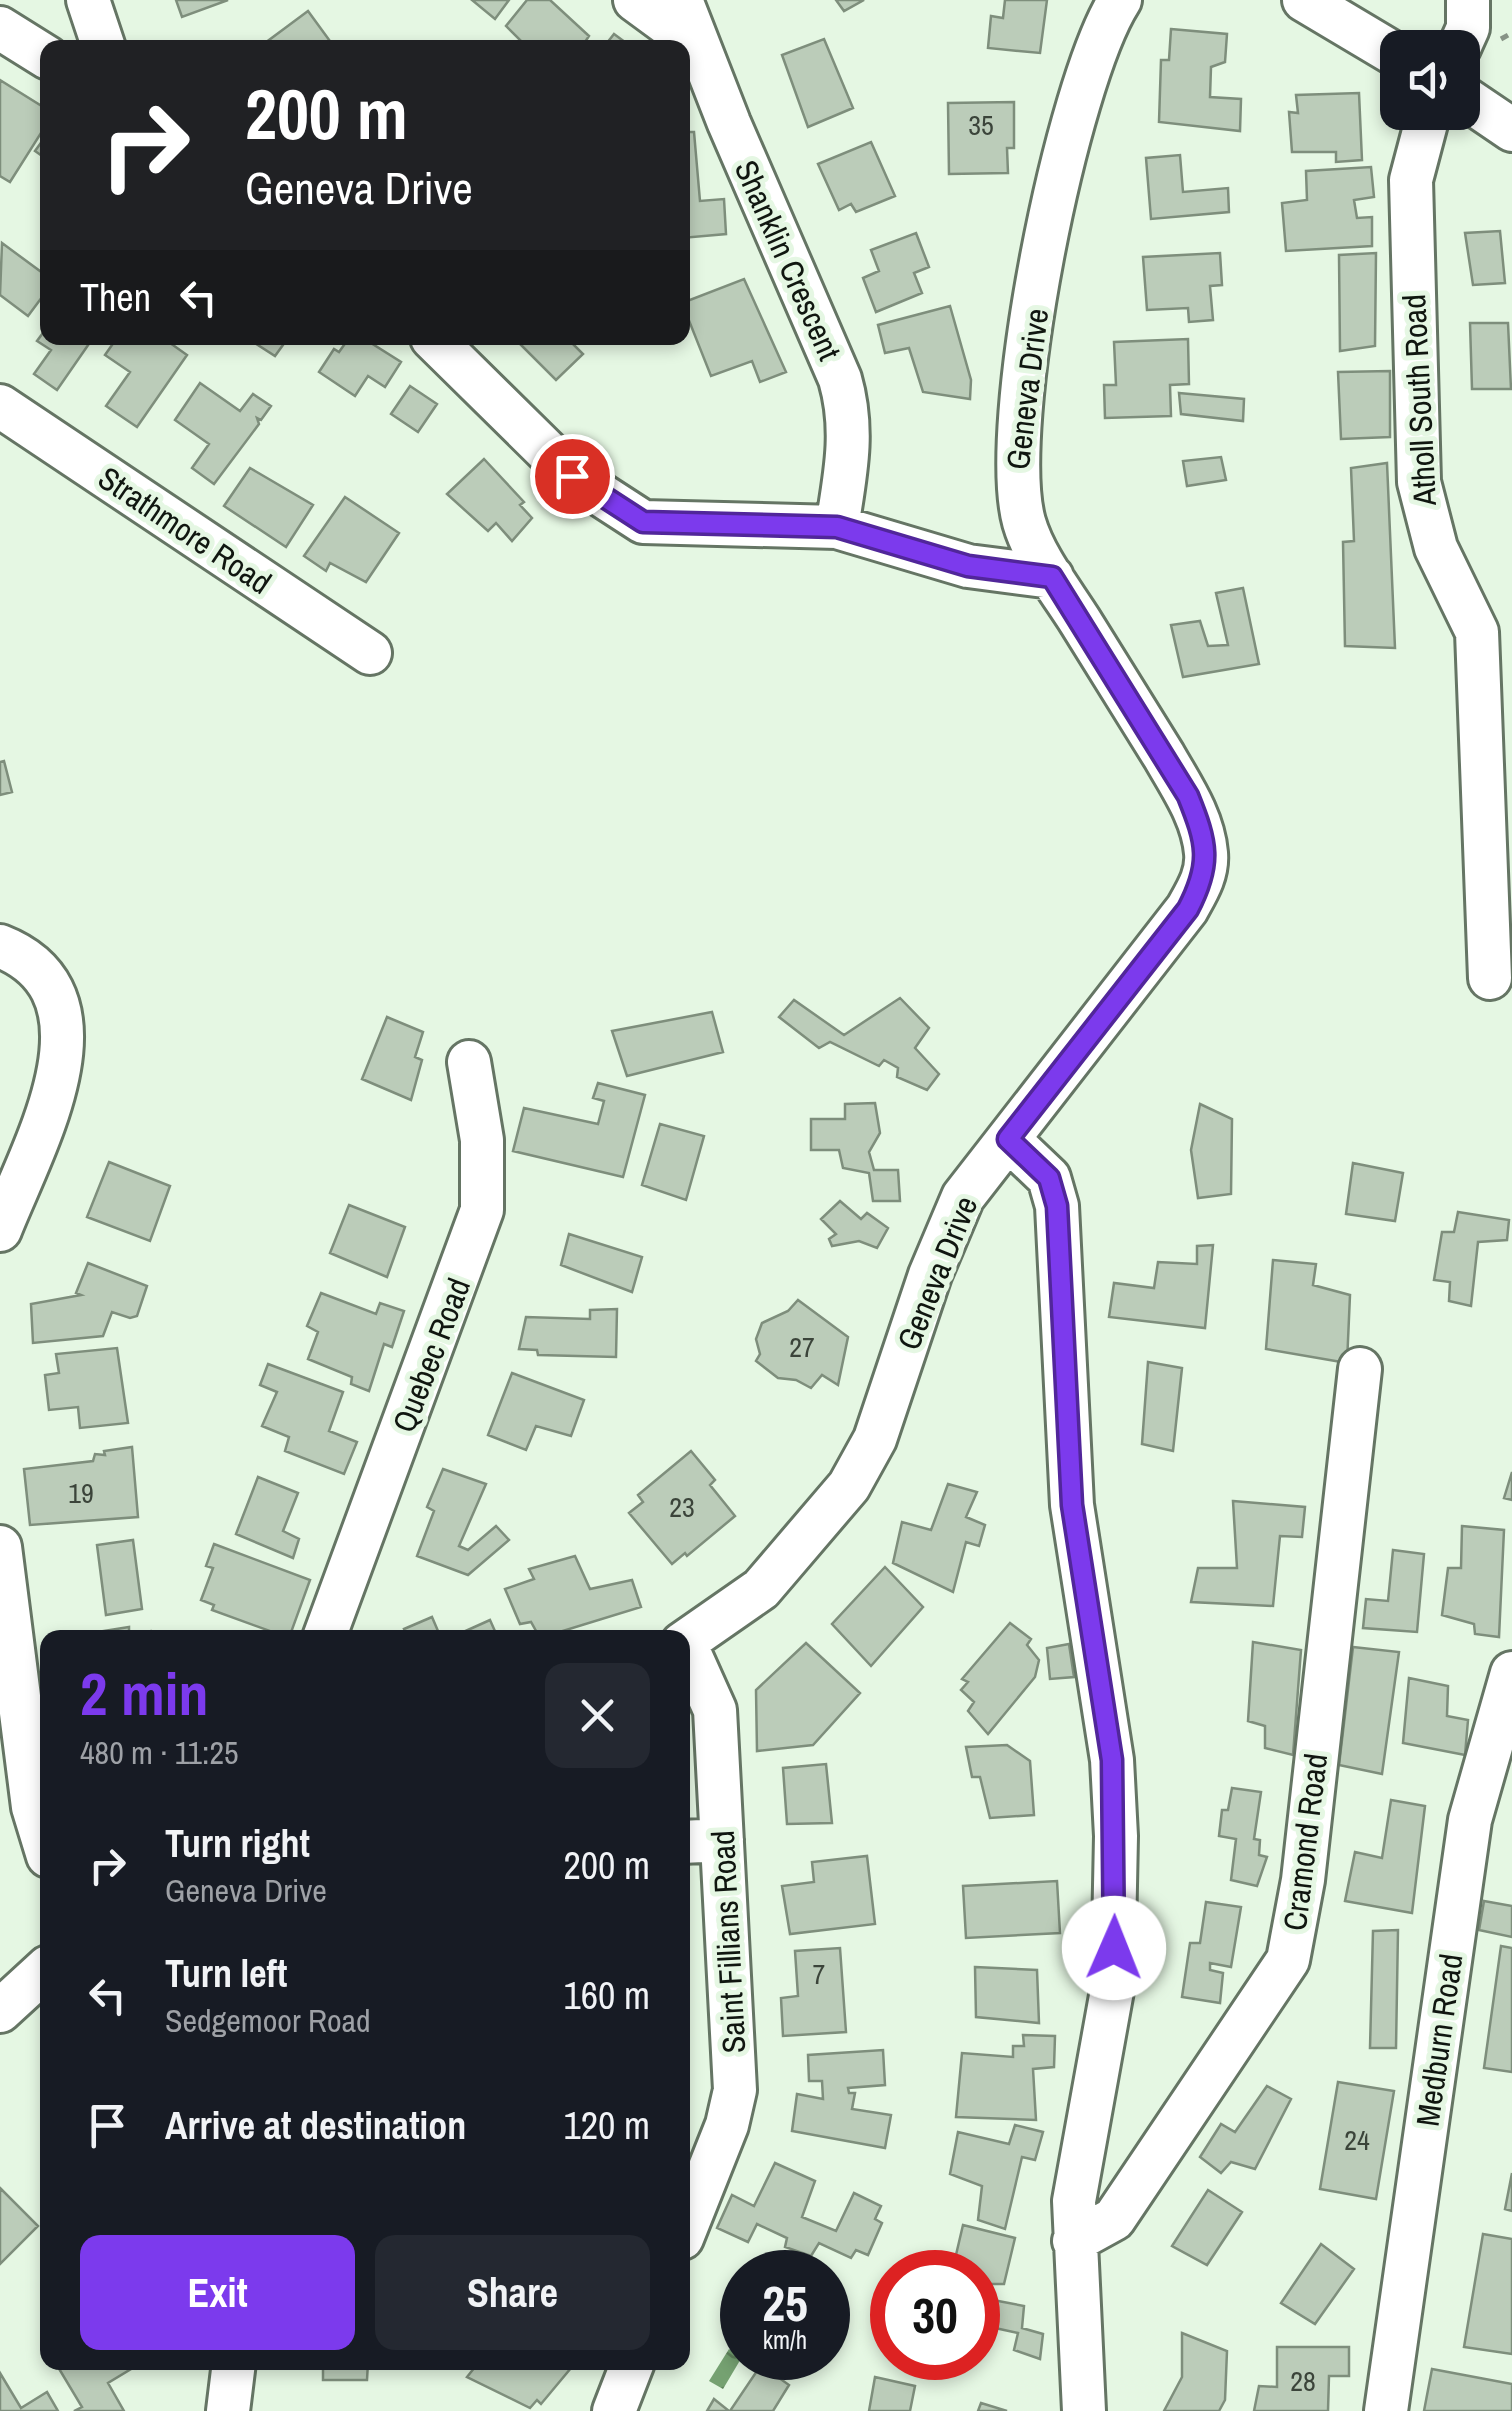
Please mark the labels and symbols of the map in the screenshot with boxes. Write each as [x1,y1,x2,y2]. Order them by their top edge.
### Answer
house number: 35 [968,106,994,144]
street label: Shanklin Crescent [725,153,851,367]
street label: Atholl South Road [1392,293,1446,508]
street label: Geneva Drive [996,306,1058,472]
pin [530,434,615,519]
street label: Strathmore Road [90,456,280,604]
street label: Geneva Drive [887,1190,987,1356]
street label: Quebec Road [382,1272,480,1438]
house number: 27 [789,1328,815,1366]
house number: 19 [68,1474,94,1512]
house number: 23 [669,1488,695,1526]
street label: Cramond Road [1273,1751,1337,1933]
street label: Saint Fillians Road [701,1829,755,2055]
position arrow [1062,1896,1166,2000]
street label: Medburn Road [1406,1951,1472,2129]
house number: 7 [813,1955,825,1993]
house number: 24 [1344,2121,1370,2159]
speed limit sign: 30 [870,2250,1000,2380]
house number: 28 [1290,2362,1316,2400]

